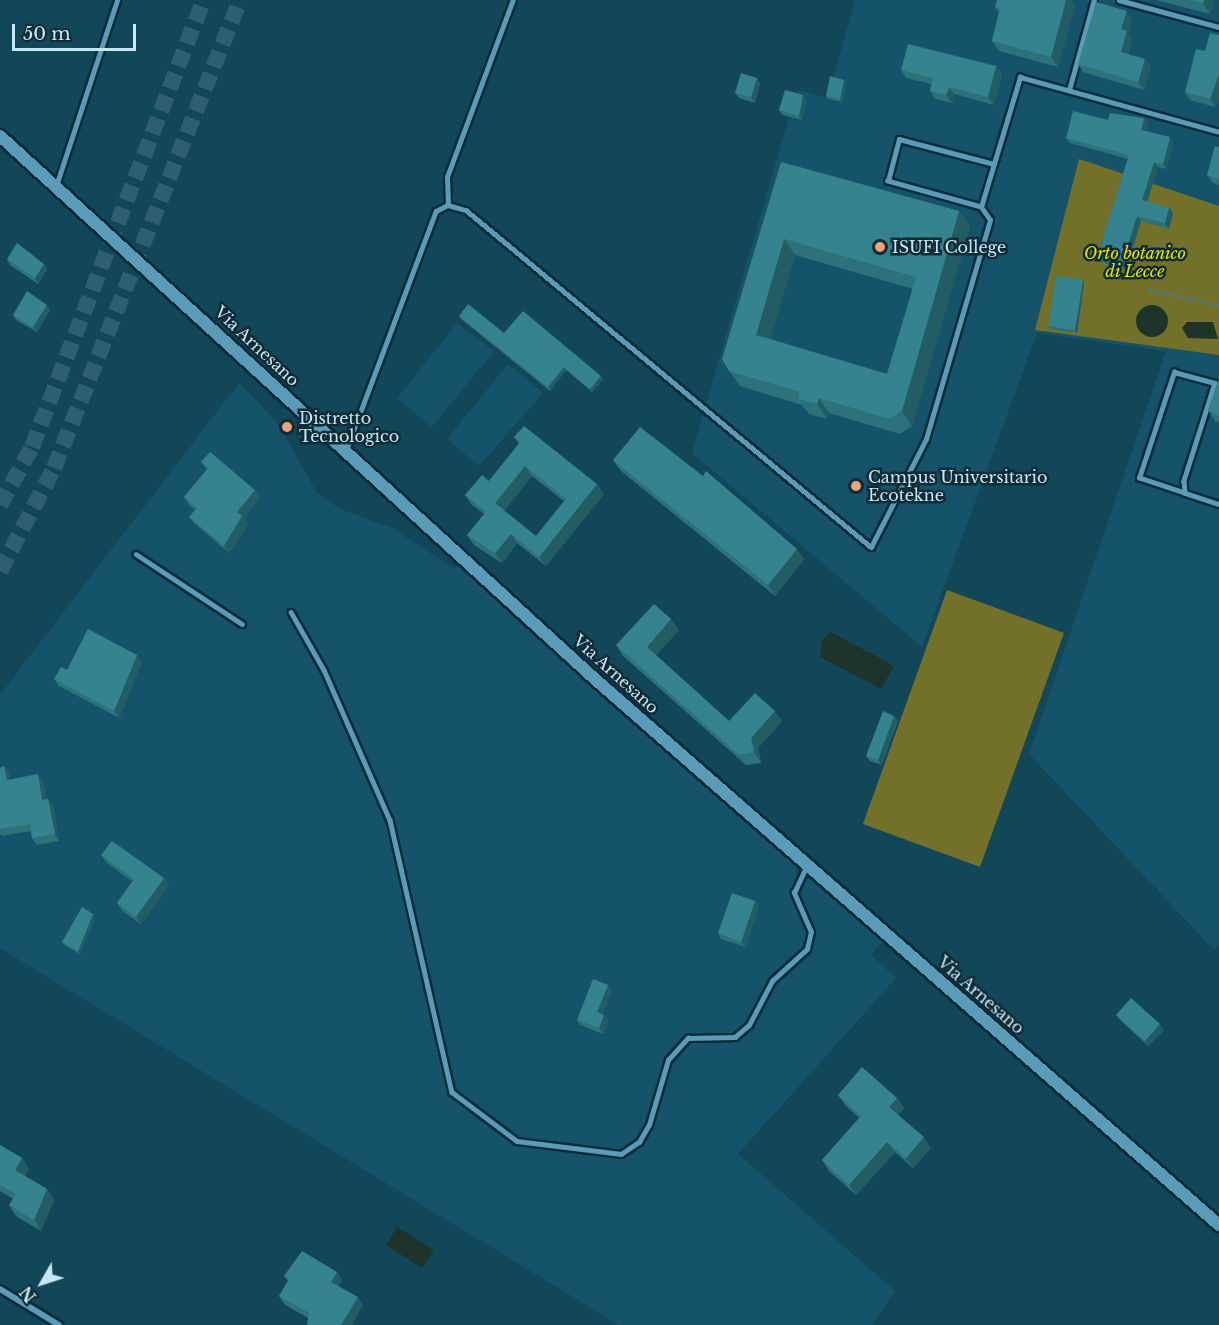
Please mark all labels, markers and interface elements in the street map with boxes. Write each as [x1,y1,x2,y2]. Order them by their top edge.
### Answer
scale bar [15,12,140,50]
text: 50 m [23,23,71,45]
place label: ISUFI College [892,237,1006,257]
marker: ISUFI College [873,240,887,254]
park label: Orto botanico di Lecce [1084,243,1186,281]
street label: Via Arnesano [211,302,303,390]
place label: Distretto Tecnologico [299,408,399,446]
marker: Distretto Tecnologico [280,420,294,434]
place label: Campus Universitario Ecotekne [868,467,1047,505]
marker: Campus Universitario Ecotekne [849,479,863,493]
street label: Via Arnesano [569,630,663,718]
street label: Via Arnesano [934,952,1028,1038]
north arrow [12,1253,72,1313]
text: N [16,1282,41,1306]

